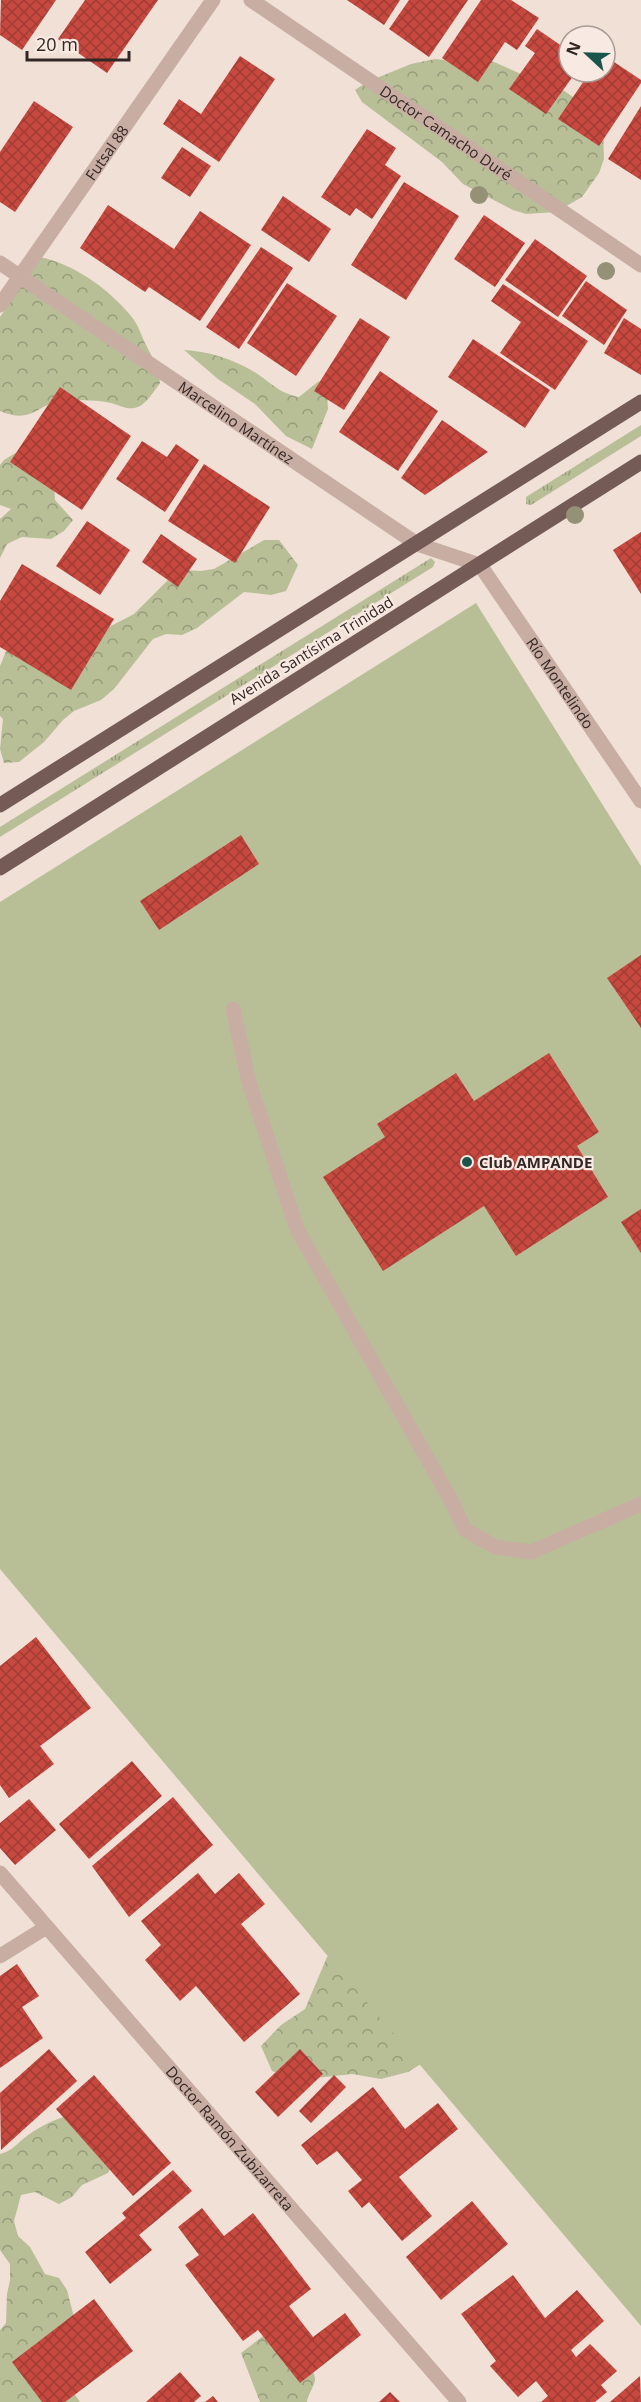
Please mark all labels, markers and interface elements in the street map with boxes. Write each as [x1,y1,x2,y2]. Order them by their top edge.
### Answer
scale bar [27,24,129,62]
north arrow [557,24,617,84]
text: 20 m [36,32,78,56]
text: N [560,38,586,59]
street label: Doctor Camacho Duré [376,81,516,185]
street label: Futsal 88 [80,121,133,184]
street label: Marcelino Martínez [175,376,298,468]
street label: Avenida Santísima Trinidad [225,591,397,709]
street label: Río Montelindo [522,633,599,733]
place label: Club AMPANDE [479,1152,592,1172]
marker: Club AMPANDE [460,1155,474,1169]
street label: Doctor Ramón Zubizarreta [162,2061,298,2215]

